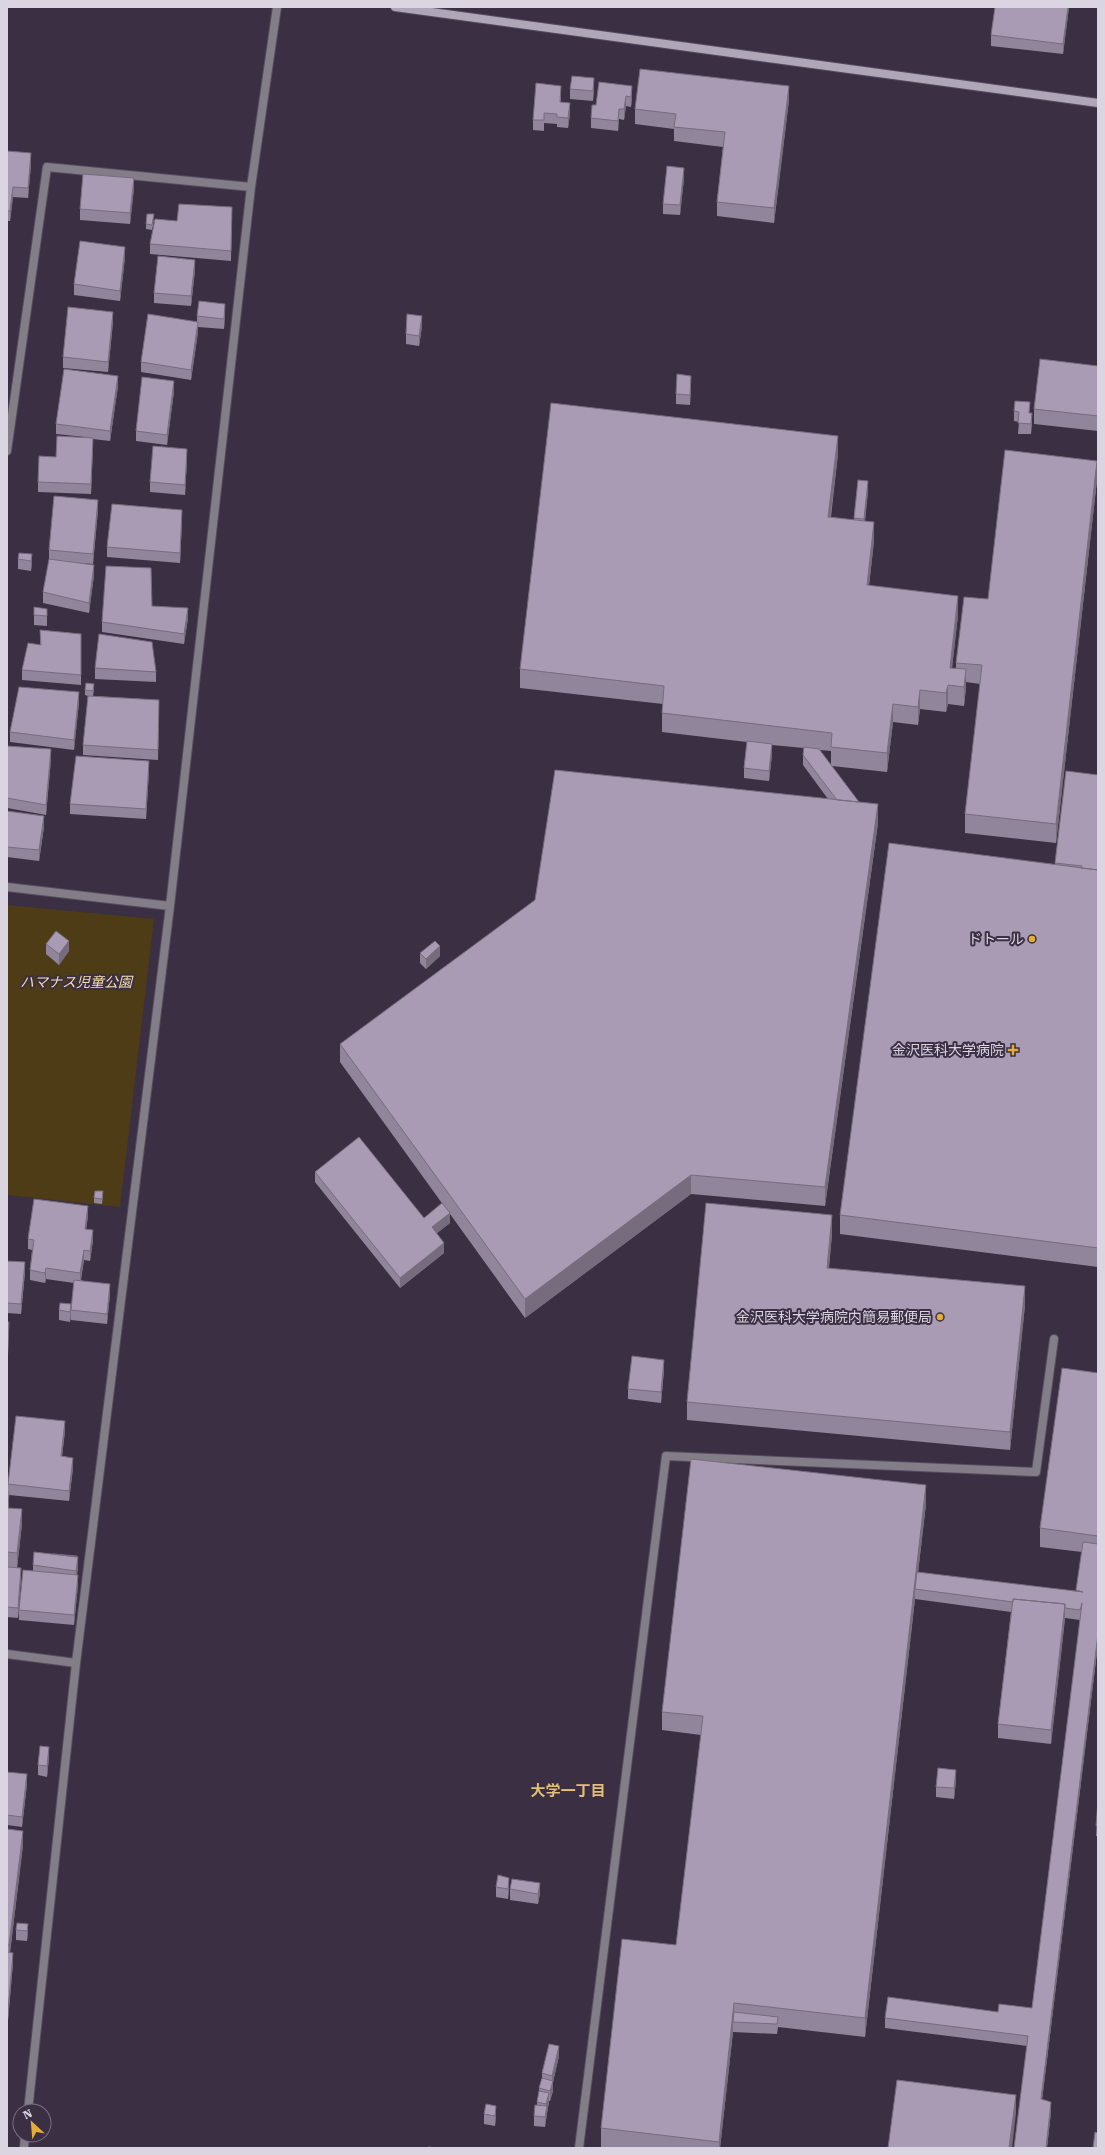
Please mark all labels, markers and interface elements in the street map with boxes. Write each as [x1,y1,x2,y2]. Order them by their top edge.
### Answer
place label: ドトール [968,931,1024,947]
marker: ドトール [1027,934,1037,944]
park label: ハマナス児童公園 [20,974,134,990]
place label: 金沢医科大学病院 [892,1042,1004,1058]
marker: 金沢医科大学病院 [1007,1044,1019,1056]
place label: 金沢医科大学病院内簡易郵便局 [736,1309,932,1325]
marker: 金沢医科大学病院内簡易郵便局 [935,1312,945,1322]
district label: 大学一丁目 [530,1782,606,1800]
north arrow [12,2103,52,2143]
text: N [21,2107,35,2122]

